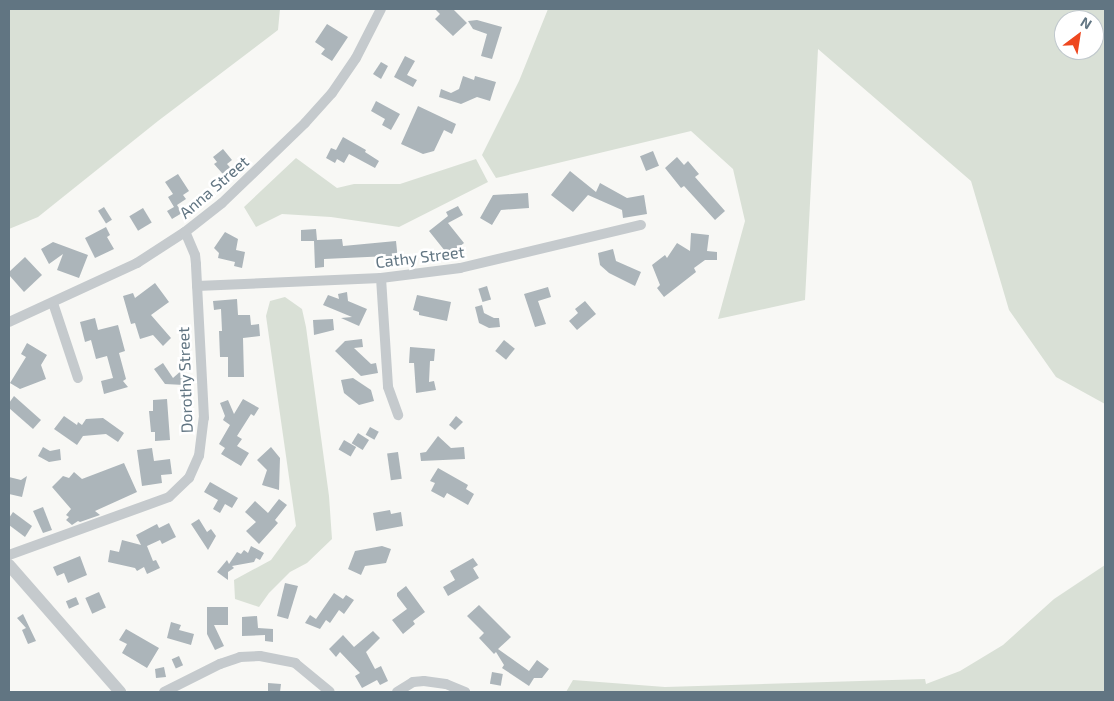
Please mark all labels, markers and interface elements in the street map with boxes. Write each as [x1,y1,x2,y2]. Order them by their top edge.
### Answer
north arrow [1054,10,1104,60]
text: N [1078,13,1095,32]
street label: Anna Street [175,152,253,222]
street label: Cathy Street [374,242,466,272]
street label: Dorothy Street [174,326,196,434]

